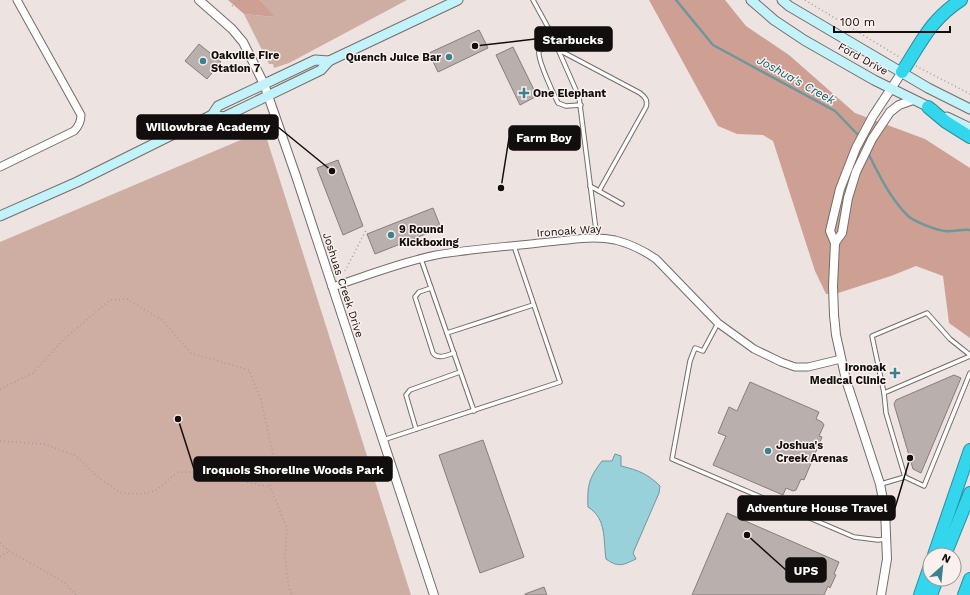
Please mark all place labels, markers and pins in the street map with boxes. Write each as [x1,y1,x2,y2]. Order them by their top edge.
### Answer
callout: Starbucks [535,27,612,51]
place label: Oakville Fire Station 7 [211,49,279,75]
place label: Quench Juice Bar [346,51,441,64]
marker: Quench Juice Bar [444,52,454,62]
marker: Oakville Fire Station 7 [198,56,208,66]
marker: One Elephant [518,87,530,99]
place label: One Elephant [533,87,606,100]
callout: Willowbrae Academy [137,115,278,139]
callout: Farm Boy [509,126,580,150]
place label: 9 Round Kickboxing [399,223,460,249]
marker: 9 Round Kickboxing [386,230,396,240]
place label: Ironoak Medical Clinic [810,361,886,387]
marker: Ironoak Medical Clinic [889,367,901,379]
place label: Joshua's Creek Arenas [776,439,848,465]
marker: Joshua's Creek Arenas [763,446,773,456]
callout: Iroquois Shoreline Woods Park [194,457,392,481]
callout: Adventure House Travel [738,496,895,520]
callout: UPS [786,558,826,582]

